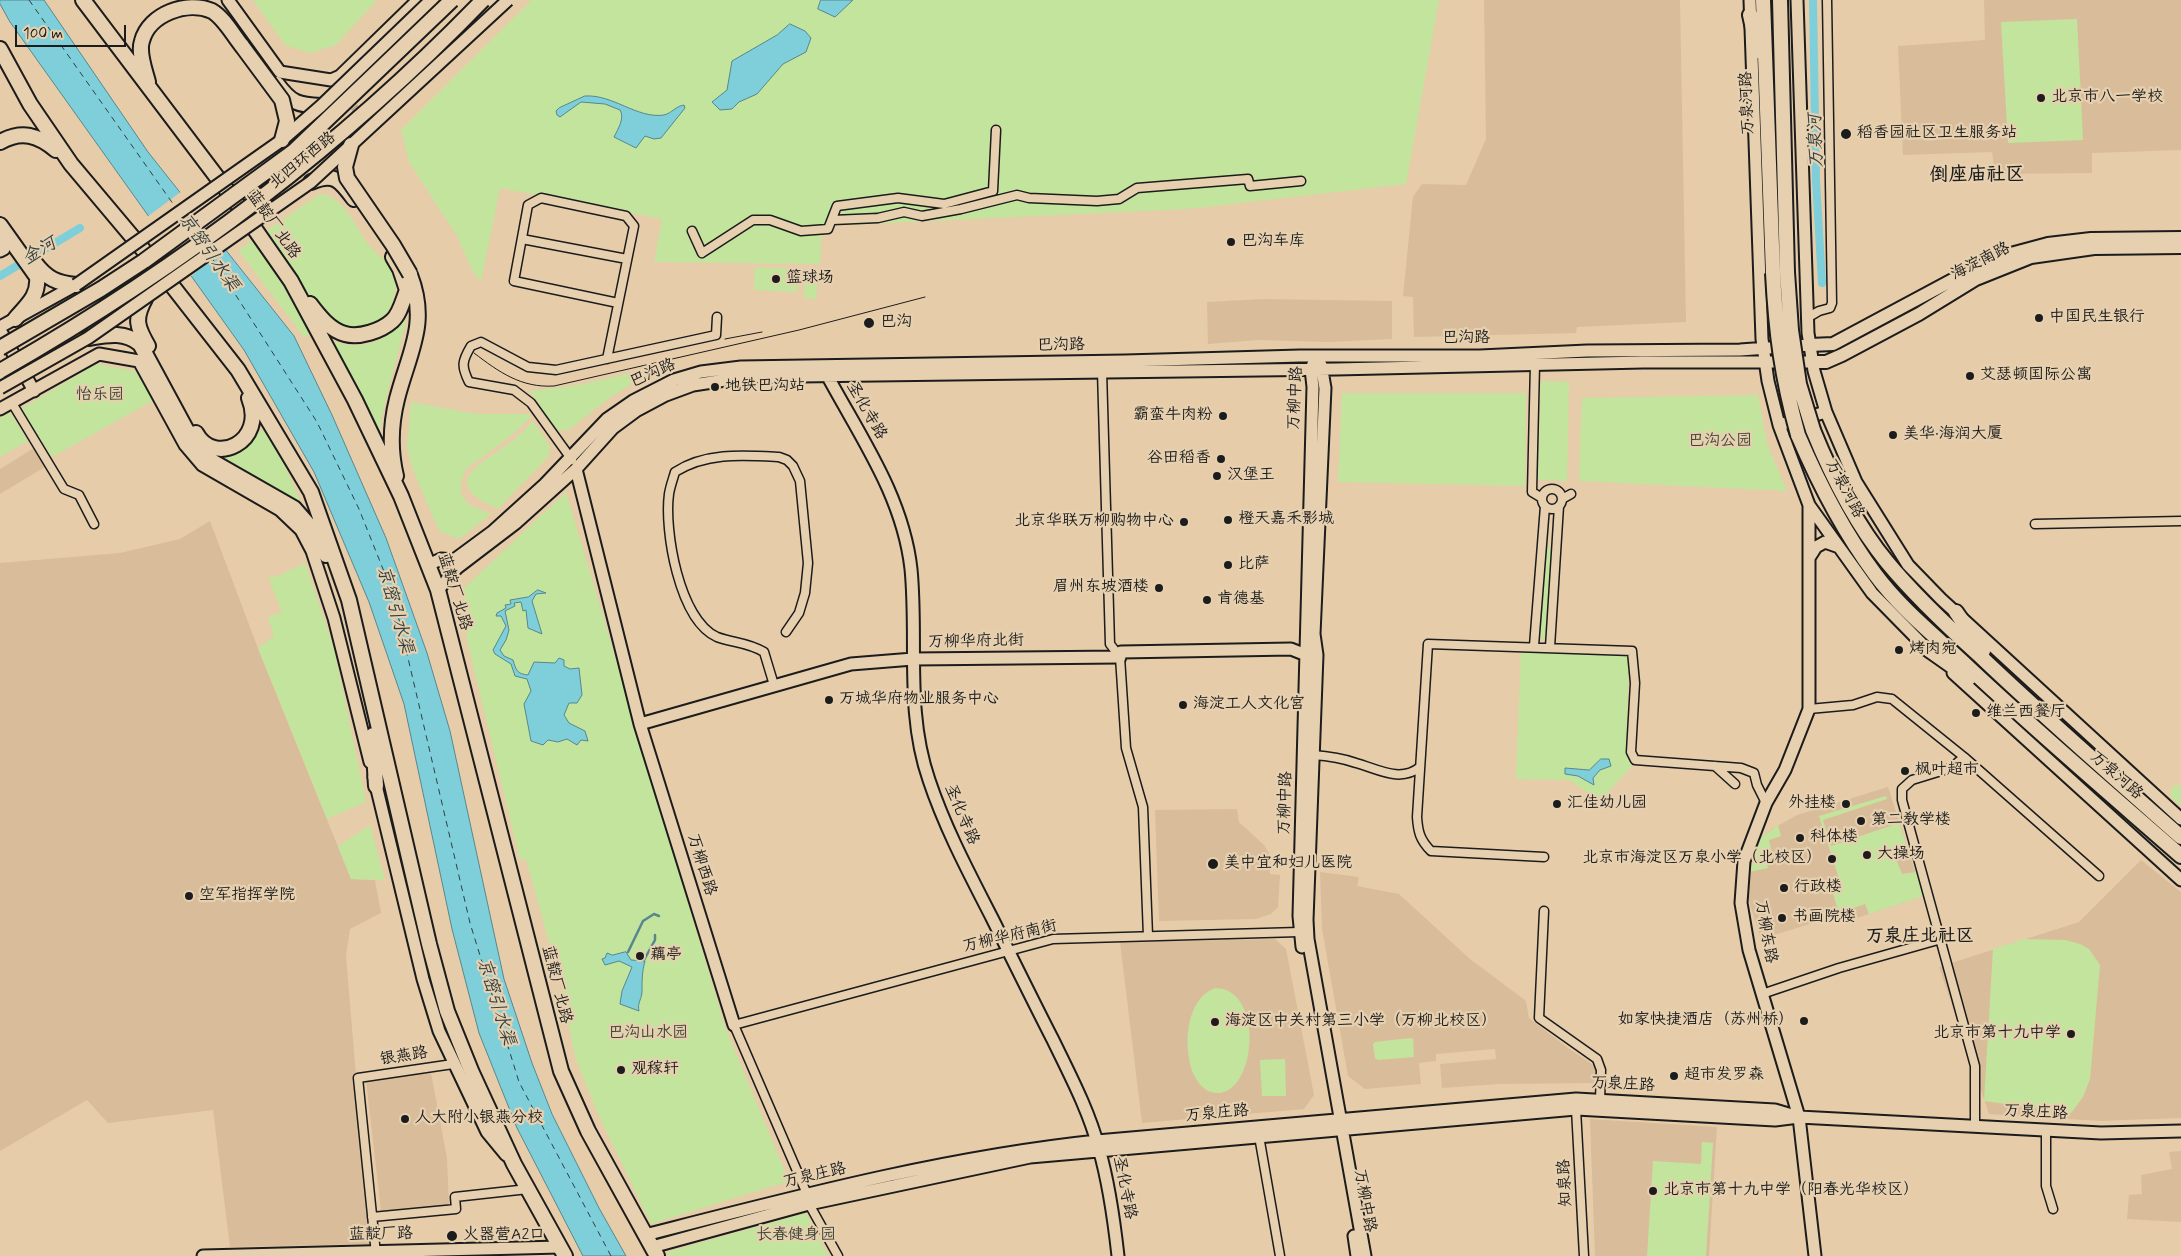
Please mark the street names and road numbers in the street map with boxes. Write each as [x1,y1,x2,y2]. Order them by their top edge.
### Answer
street label: 万泉河路 [1737,71,1759,135]
street label: 北四环西路 [266,128,340,194]
street label: 蓝靛厂北路 [242,187,304,263]
street label: 海淀南路 [1948,239,2014,285]
street label: 巴沟路 [1442,329,1490,349]
street label: 巴沟路 [1037,336,1085,356]
street label: 巴沟路 [627,355,679,393]
street label: 万柳中路 [1285,366,1307,430]
street label: 圣化寺路 [842,378,890,444]
street label: 万泉河路 [1821,456,1867,522]
street label: 蓝靛厂北路 [433,551,475,633]
street label: 万柳华府北街 [928,632,1024,652]
street label: 万泉河路 [2086,748,2146,804]
street label: 万柳中路 [1275,771,1297,835]
street label: 圣化寺路 [940,782,982,848]
street label: 万柳西路 [682,832,720,898]
street label: 万柳东路 [1750,899,1780,965]
street label: 万柳华府南街 [961,917,1059,957]
street label: 蓝靛厂北路 [537,944,575,1026]
street label: 银燕路 [379,1044,429,1070]
street label: 万泉庄路 [1591,1074,1655,1096]
street label: 万泉庄路 [1184,1102,1250,1126]
street label: 万泉庄路 [2004,1102,2068,1124]
street label: 圣化寺路 [1108,1155,1140,1221]
street label: 万泉庄路 [782,1159,848,1193]
street label: 知泉路 [1555,1159,1577,1207]
street label: 万柳中路 [1349,1168,1379,1234]
street label: 蓝靛厂路 [349,1225,413,1245]

